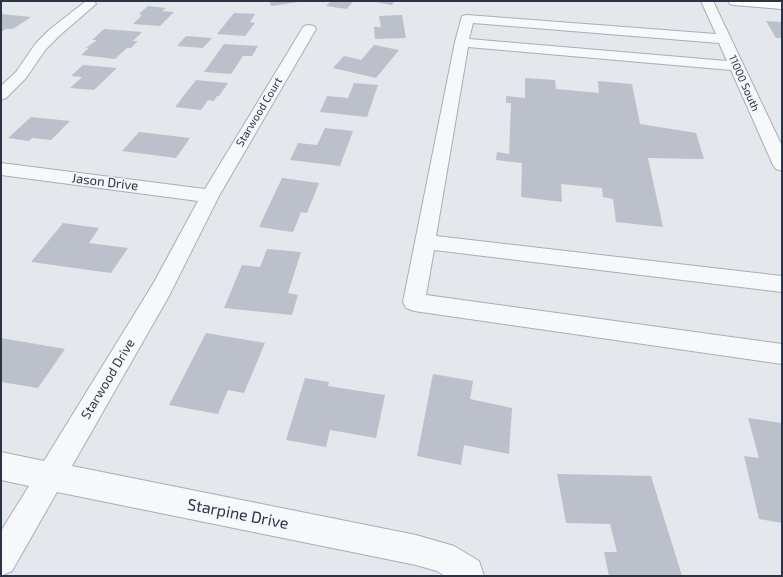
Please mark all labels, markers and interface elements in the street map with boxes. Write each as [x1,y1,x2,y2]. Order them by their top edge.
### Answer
street label: 11000 South [726,53,762,113]
street label: Starwood Court [233,75,285,149]
street label: Jason Drive [71,170,139,194]
street label: Starwood Drive [78,336,138,422]
street label: Starpine Drive [186,495,290,533]

